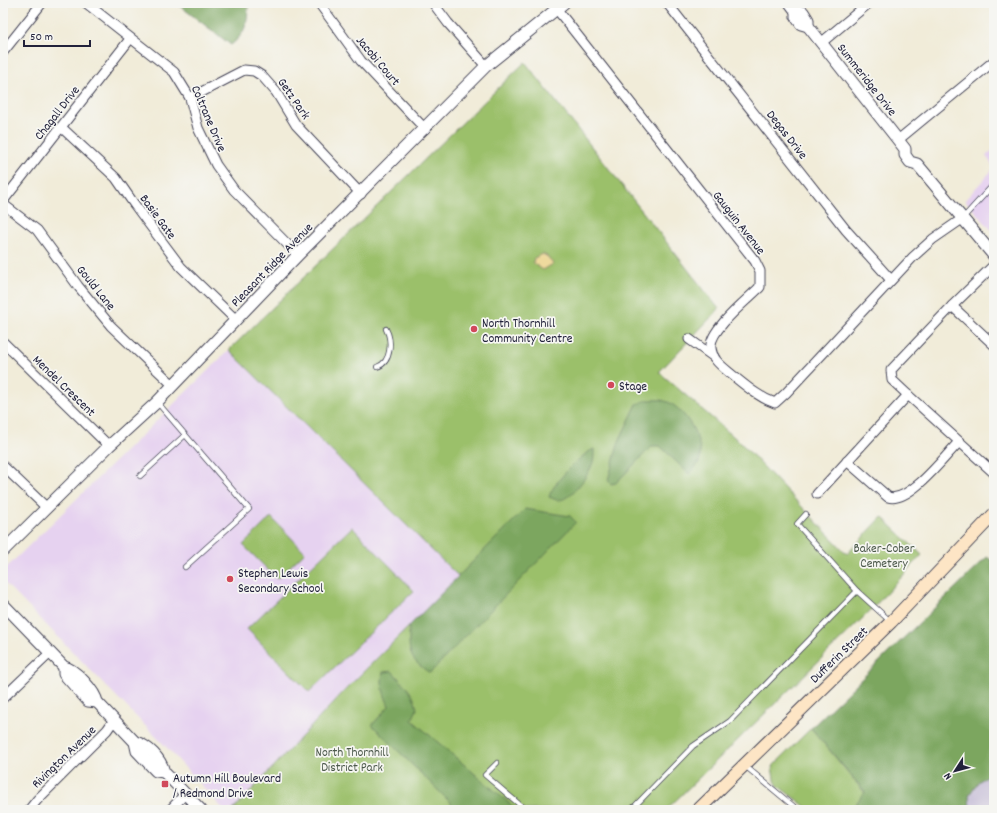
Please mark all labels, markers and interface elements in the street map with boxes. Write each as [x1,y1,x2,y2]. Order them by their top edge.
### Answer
scale bar [24,22,90,48]
text: 50 m [30,29,53,46]
street label: Jacobi Court [350,32,404,91]
street label: Summeridge Drive [832,40,901,121]
street label: Getz Park [272,75,314,124]
street label: Chagall Drive [31,82,85,145]
street label: Coltrane Drive [185,83,230,156]
street label: Degas Drive [761,107,811,164]
street label: Gauguin Avenue [707,188,769,260]
street label: Basie Gate [134,191,180,244]
street label: Pleasant Ridge Avenue [227,219,318,312]
street label: Gould Lane [71,262,119,315]
place label: North Thornhill Community Centre [482,315,573,349]
marker: North Thornhill Community Centre [469,324,479,334]
street label: Mendel Crescent [27,352,99,422]
place label: Stage [619,378,647,397]
marker: Stage [606,380,616,390]
park label: Baker-Cober Cemetery [854,540,915,574]
place label: Stephen Lewis Secondary School [238,565,323,599]
marker: Stephen Lewis Secondary School [225,574,235,584]
street label: Dufferin Street [806,623,873,689]
street label: Rivington Avenue [28,722,102,794]
park label: North Thornhill District Park [315,744,389,778]
north arrow [935,751,975,791]
text: N [940,768,957,783]
place label: Autumn Hill Boulevard / Redmond Drive [173,770,281,804]
marker: Autumn Hill Boulevard / Redmond Drive [160,779,170,789]

